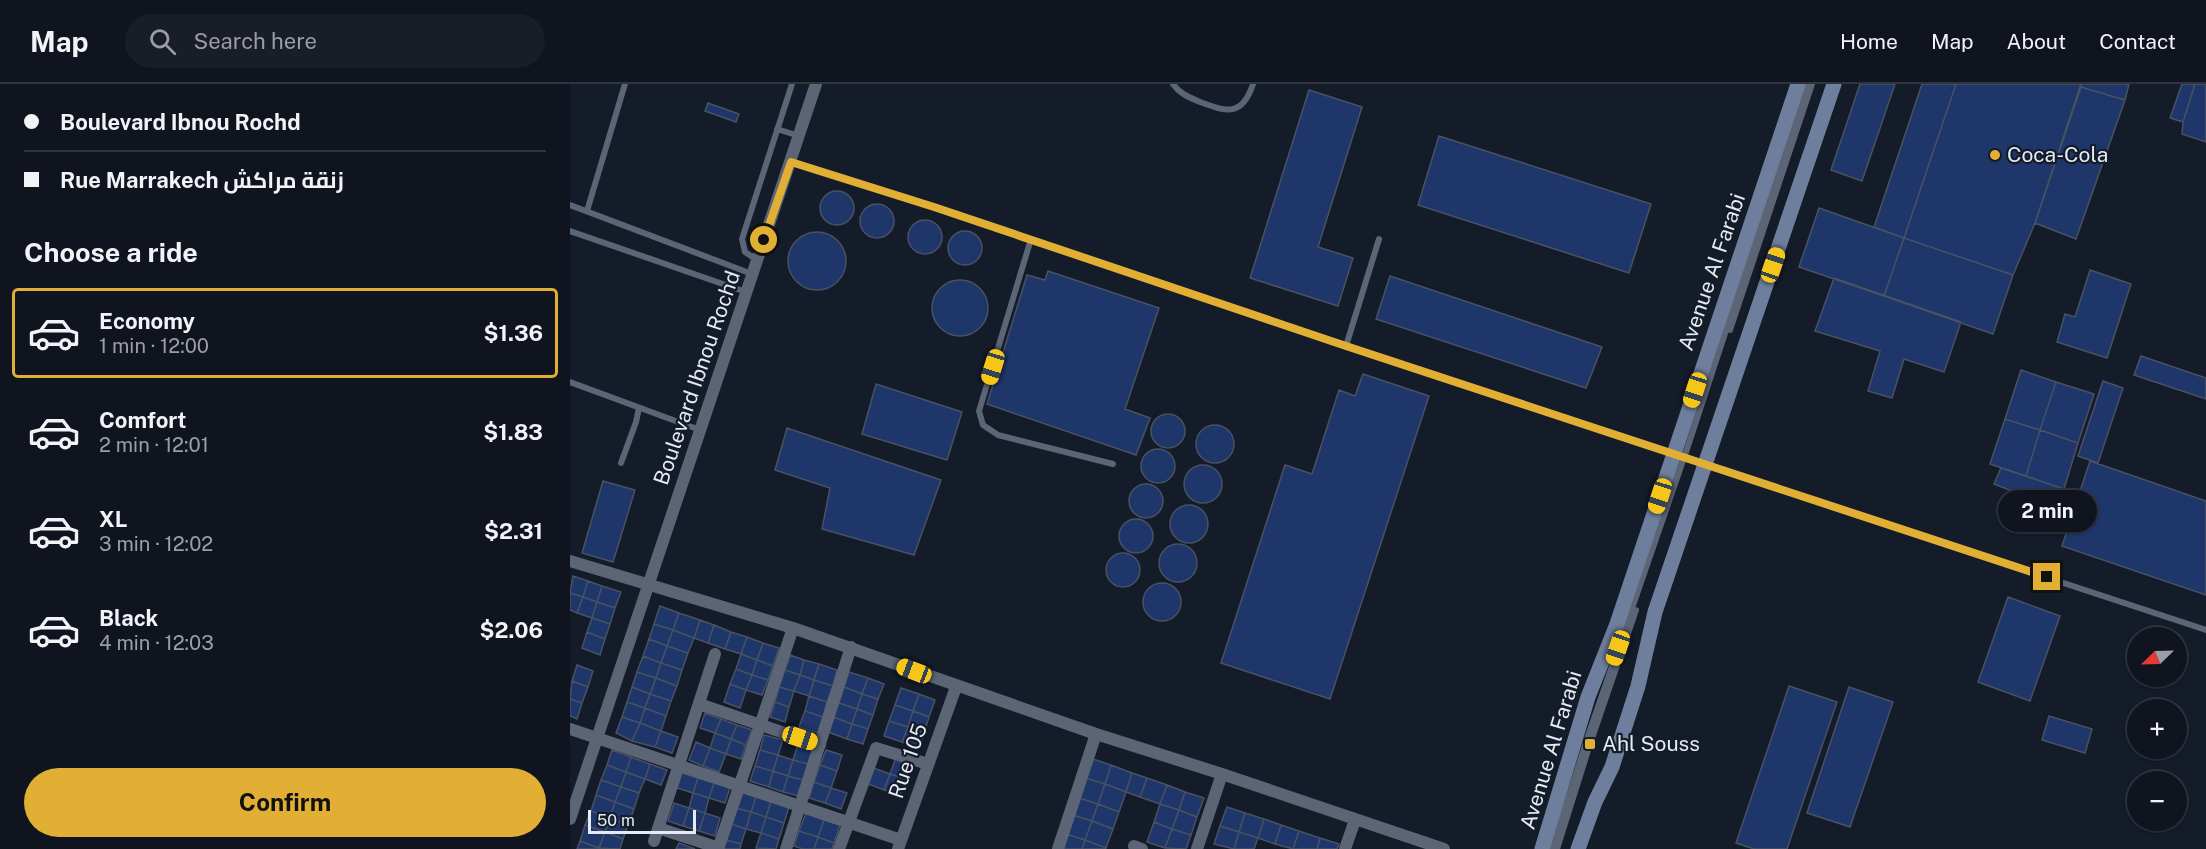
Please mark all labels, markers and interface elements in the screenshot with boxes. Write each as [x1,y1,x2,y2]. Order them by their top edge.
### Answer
search box [125,14,545,68]
text: Map [30,25,89,58]
icon: search [146,25,179,58]
text: Search here [194,28,317,54]
text: Home [1840,29,1898,54]
text: Map [1931,29,1974,54]
text: About [2007,29,2066,54]
text: Contact [2099,29,2176,54]
text: Boulevard Ibnou Rochd [60,109,301,135]
place label: Coca-Cola [2007,142,2108,167]
marker: Coca-Cola [1988,148,2002,162]
text: Rue Marrakech زنقة مراكش [60,167,344,193]
street label: Avenue Al Farabi [1673,190,1750,354]
route start [750,226,777,253]
text: Choose a ride [24,236,198,268]
car [1759,245,1787,285]
street label: Boulevard Ibnou Rochd [648,267,745,488]
icon: car [27,306,81,360]
text: Economy [99,308,195,334]
text: $1.36 [484,320,543,346]
text: 1 min · 12:00 [99,334,209,358]
car [979,347,1007,387]
car [1681,370,1709,410]
icon: car [27,405,81,459]
text: Comfort [99,407,186,433]
text: $1.83 [483,419,543,445]
text: 2 min · 12:01 [99,433,209,457]
car [1646,476,1674,516]
callout: 2 min [1998,490,2096,532]
text: 2 min [2021,499,2074,523]
icon: car [27,504,81,558]
text: XL [99,506,127,532]
text: $2.31 [484,518,543,544]
text: 3 min · 12:02 [99,532,213,556]
route end [2033,563,2060,590]
icon: car [27,603,81,657]
text: Black [99,605,158,631]
text: $2.06 [479,617,543,643]
north arrow [2127,627,2187,687]
map controls [2127,627,2187,831]
car [1604,628,1632,668]
text: 4 min · 12:03 [99,631,214,655]
car [894,656,934,686]
street label: Avenue Al Farabi [1515,668,1587,832]
button: + [2127,699,2187,759]
street label: Rue 105 [883,720,932,802]
car [780,724,820,752]
place label: Ahl Souss [1602,731,1700,756]
marker: Ahl Souss [1583,737,1597,751]
button: Confirm [24,768,546,837]
button: − [2127,771,2187,831]
scale bar [588,807,696,834]
text: 50 m [597,811,635,830]

